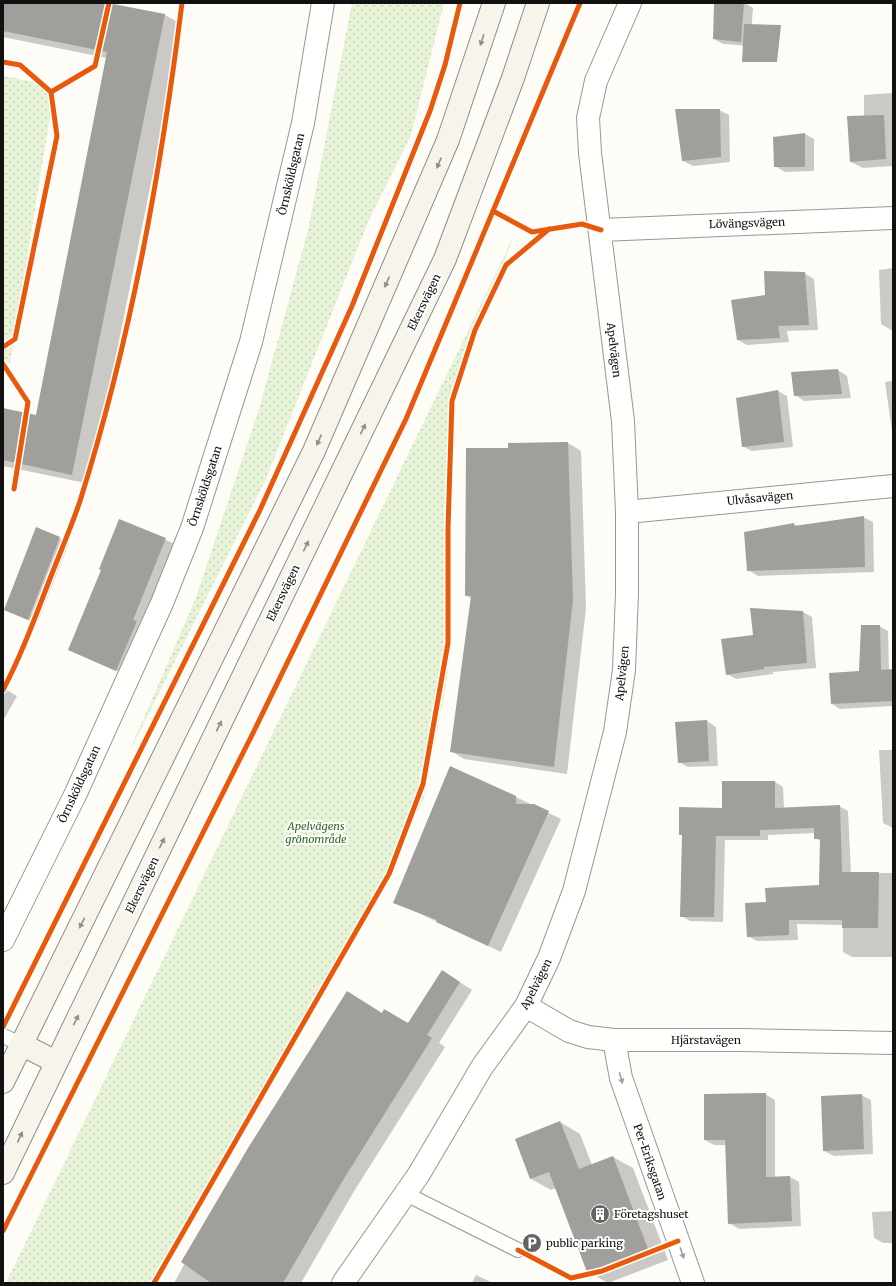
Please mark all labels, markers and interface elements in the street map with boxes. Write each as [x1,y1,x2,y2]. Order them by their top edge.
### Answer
one-way arrow [479,34,485,46]
street label: Örnsköldsgatan [275,131,307,216]
one-way arrow [435,157,441,169]
street label: Lövängsvägen [709,215,786,231]
street label: Ekersvägen [404,271,444,333]
one-way arrow [384,276,390,287]
street label: Apelvägen [604,321,624,379]
one-way arrow [360,423,366,434]
one-way arrow [316,434,322,445]
street label: Örnsköldsgatan [185,443,225,528]
street label: Ulvåsavägen [726,488,794,508]
one-way arrow [303,540,309,551]
street label: Ekersvägen [263,562,303,624]
street label: Apelvägen [612,644,632,702]
one-way arrow [216,720,222,731]
street label: Örnsköldsgatan [55,742,103,825]
park label: Apelvägens grönområde [285,819,347,846]
one-way arrow [159,837,165,848]
street label: Ekersvägen [122,854,162,916]
one-way arrow [78,918,85,929]
street label: Apelvägen [517,956,555,1013]
one-way arrow [73,1014,79,1026]
street label: Hjärstavägen [671,1033,742,1047]
one-way arrow [618,1072,624,1084]
street label: Per-Eriksgatan [630,1122,670,1203]
one-way arrow [17,1132,23,1143]
building icon: Företagshuset [589,1203,611,1225]
place label: Företagshuset [614,1207,689,1221]
parking icon: public parking [521,1232,543,1254]
place label: public parking [546,1236,623,1250]
one-way arrow [680,1248,686,1260]

